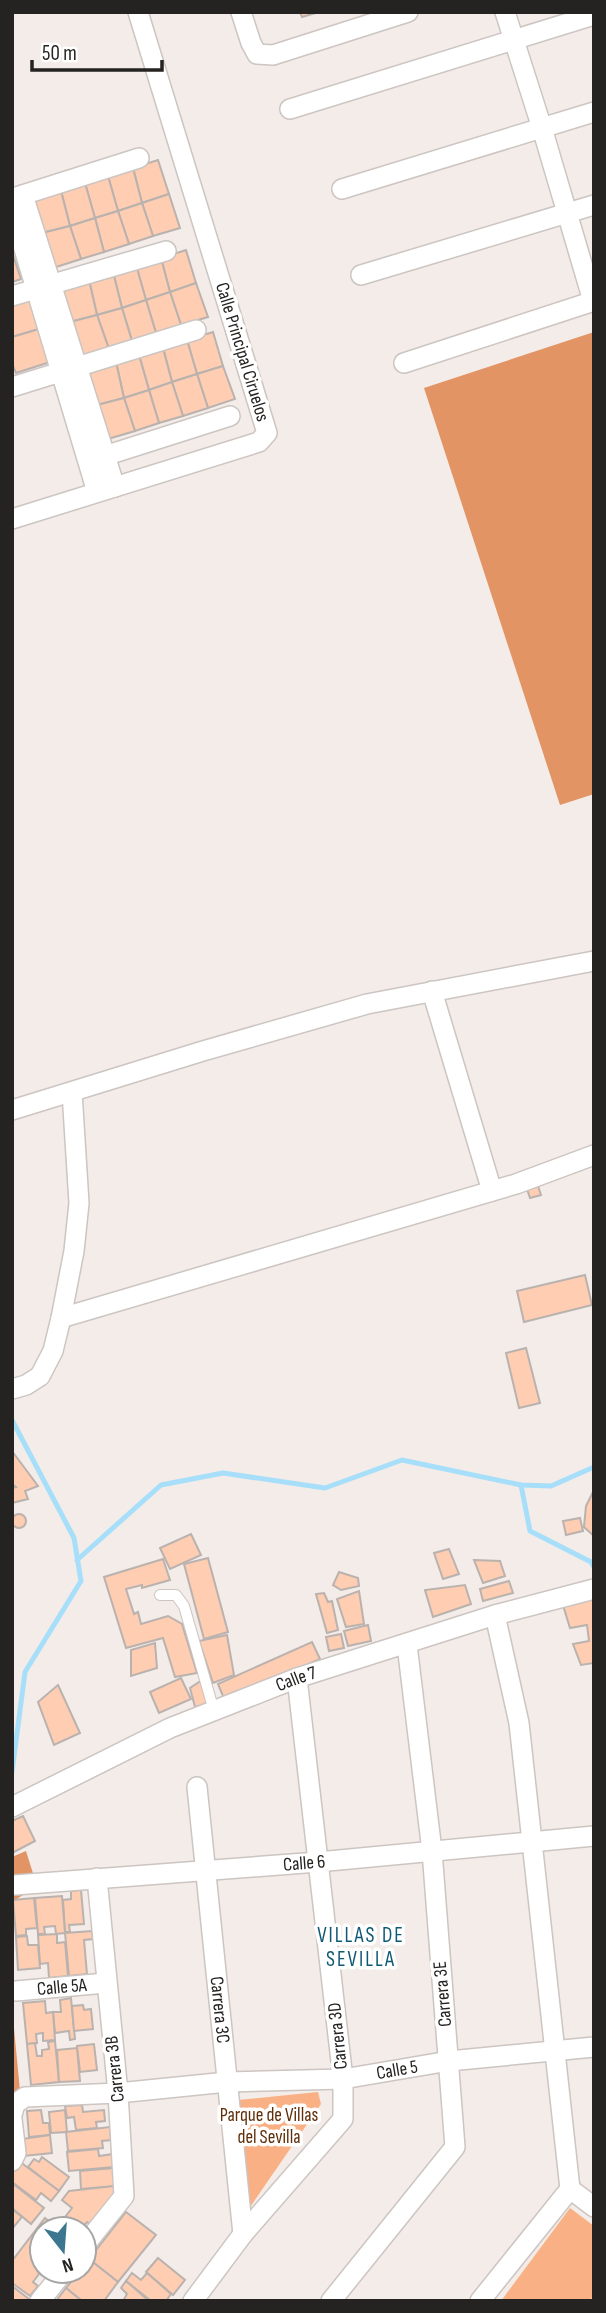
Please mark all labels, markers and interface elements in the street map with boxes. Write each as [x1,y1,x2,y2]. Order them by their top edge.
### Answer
scale bar [32,28,161,72]
text: 50 m [42,41,77,66]
street label: Calle Principal Ciruelos [210,280,274,424]
street label: Calle 7 [272,1661,320,1697]
street label: Calle 6 [282,1850,326,1876]
district label: VILLAS DE SEVILLA [317,1923,405,1972]
street label: Carrera 3E [429,1960,457,2028]
street label: Calle 5A [36,1973,88,2001]
street label: Carrera 3C [205,1975,235,2044]
street label: Carrera 3D [323,2001,353,2071]
street label: Carrera 3B [100,2035,130,2103]
street label: Calle 5 [374,2055,419,2085]
park label: Parque de Villas del Sevilla [220,2104,318,2149]
north arrow [28,2215,98,2285]
text: N [59,2252,76,2277]

